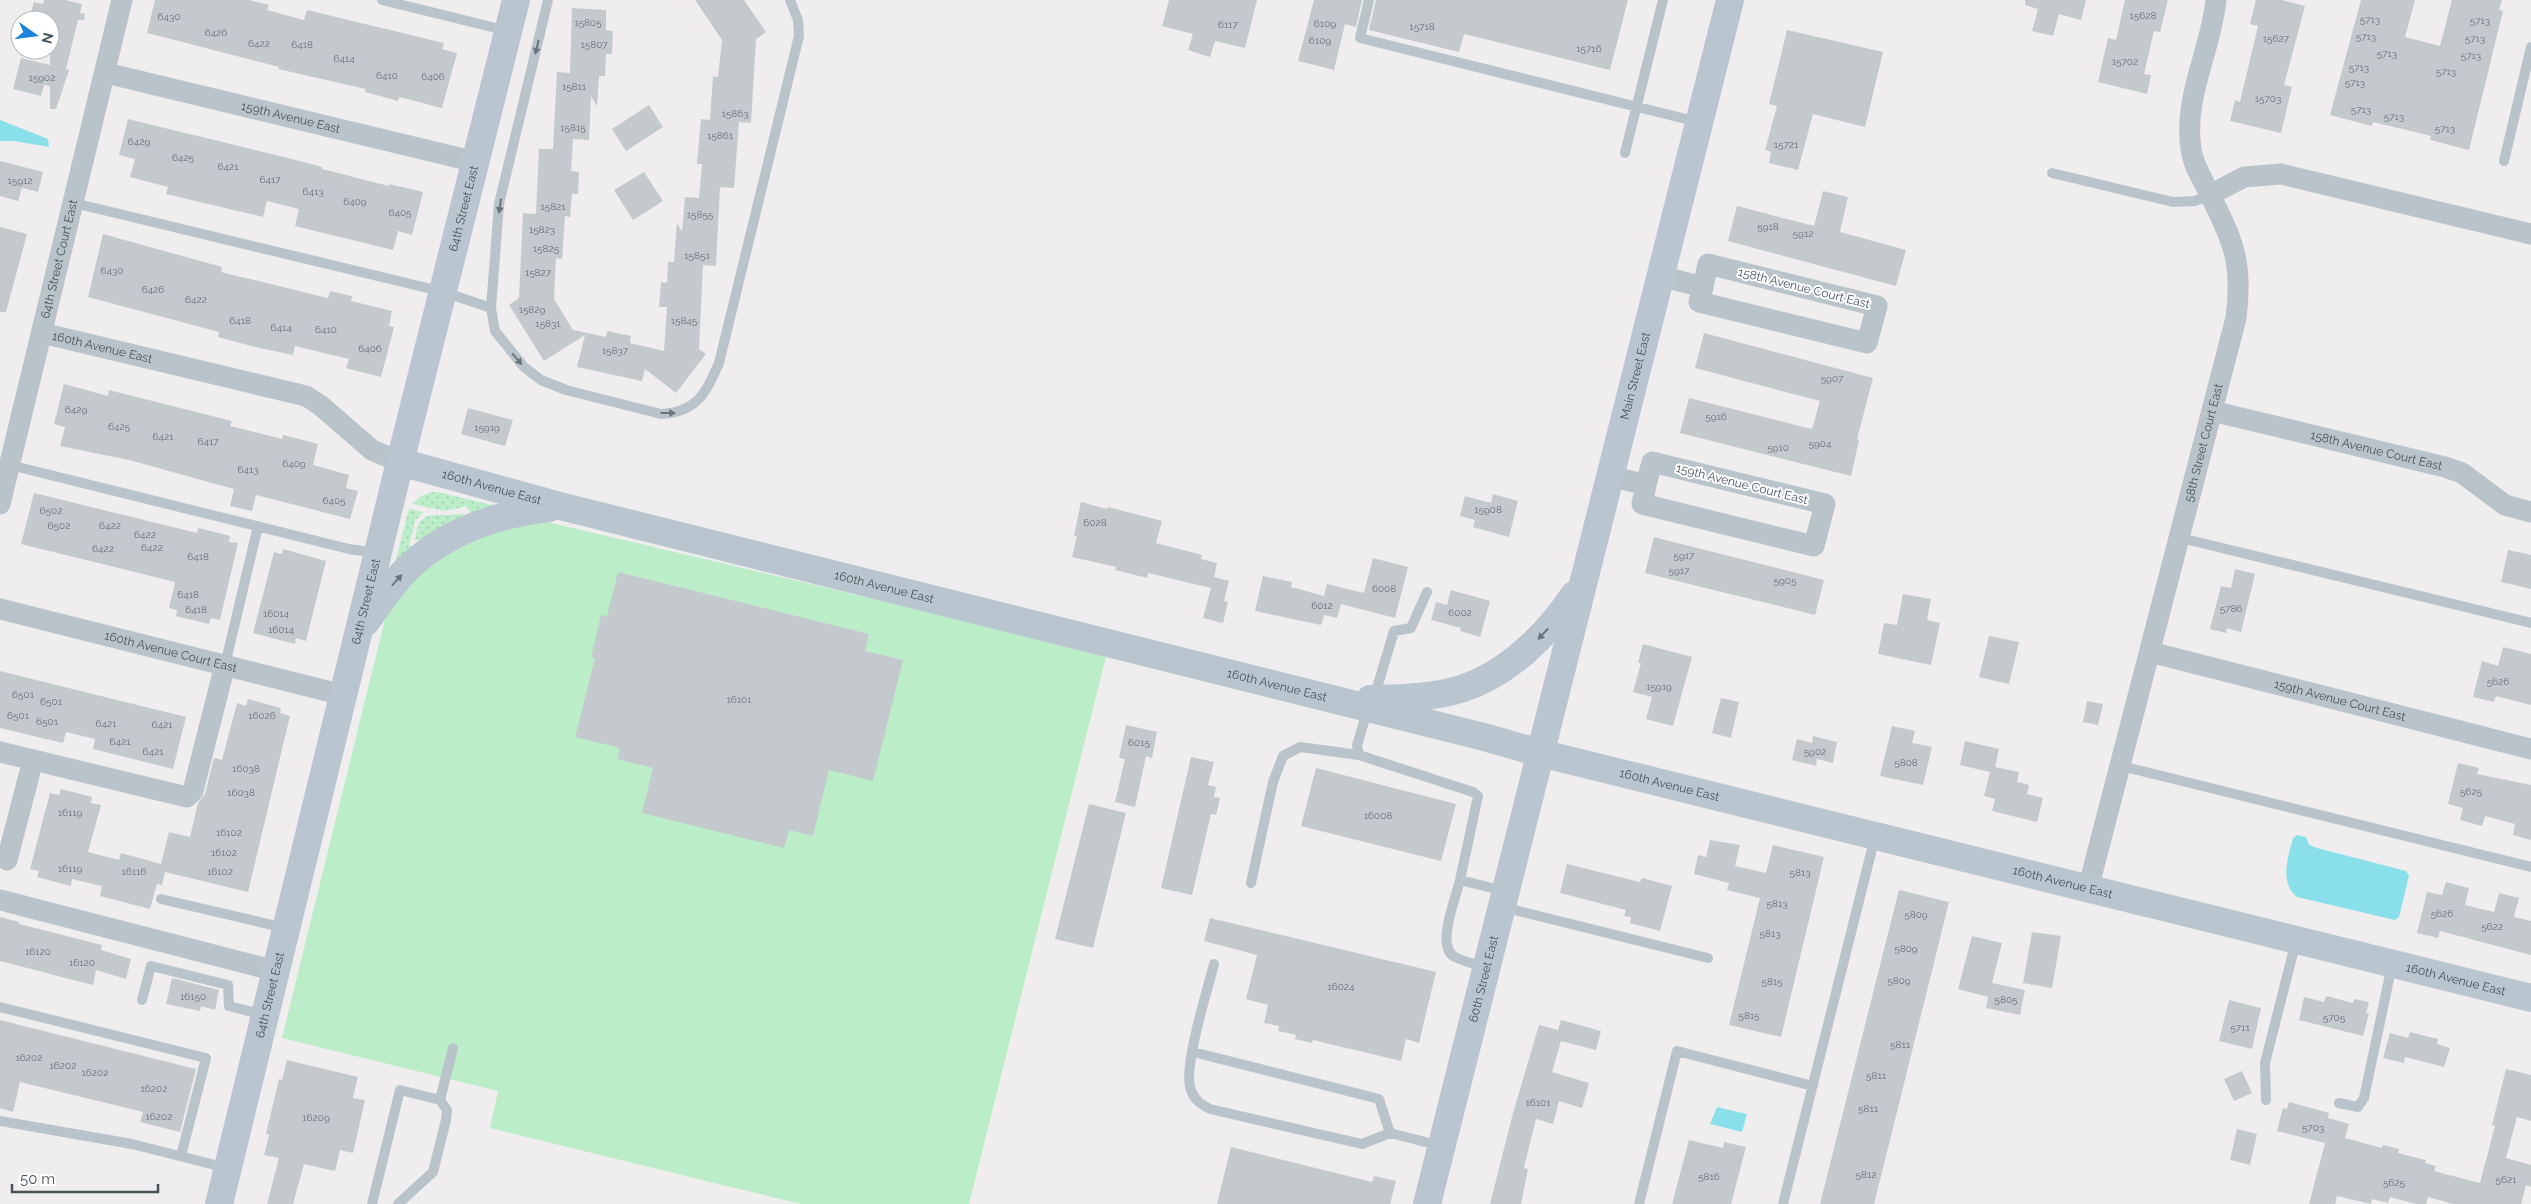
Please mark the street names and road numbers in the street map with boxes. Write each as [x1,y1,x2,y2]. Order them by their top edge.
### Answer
street label: 159th Avenue East [240,99,342,136]
street label: 64th Street East [446,164,481,253]
street label: 64th Street Court East [38,198,80,320]
street label: 158th Avenue Court East [1737,265,1871,311]
street label: 160th Avenue East [51,329,154,366]
street label: Main Street East [1618,331,1653,421]
street label: 58th Street Court East [2182,382,2226,503]
street label: 158th Avenue Court East [2309,428,2444,473]
street label: 159th Avenue Court East [1675,461,1809,507]
street label: 160th Avenue East [440,467,543,508]
street label: 64th Street East [349,557,383,646]
street label: 160th Avenue East [833,568,935,606]
street label: 160th Avenue Court East [103,628,238,675]
street label: 160th Avenue East [1226,666,1328,704]
street label: 159th Avenue Court East [2273,677,2407,724]
street label: 160th Avenue East [1618,766,1721,804]
street label: 160th Avenue East [2011,863,2114,901]
street label: 60th Street East [1466,934,1501,1024]
street label: 64th Street East [253,951,287,1040]
street label: 160th Avenue East [2404,960,2507,998]

